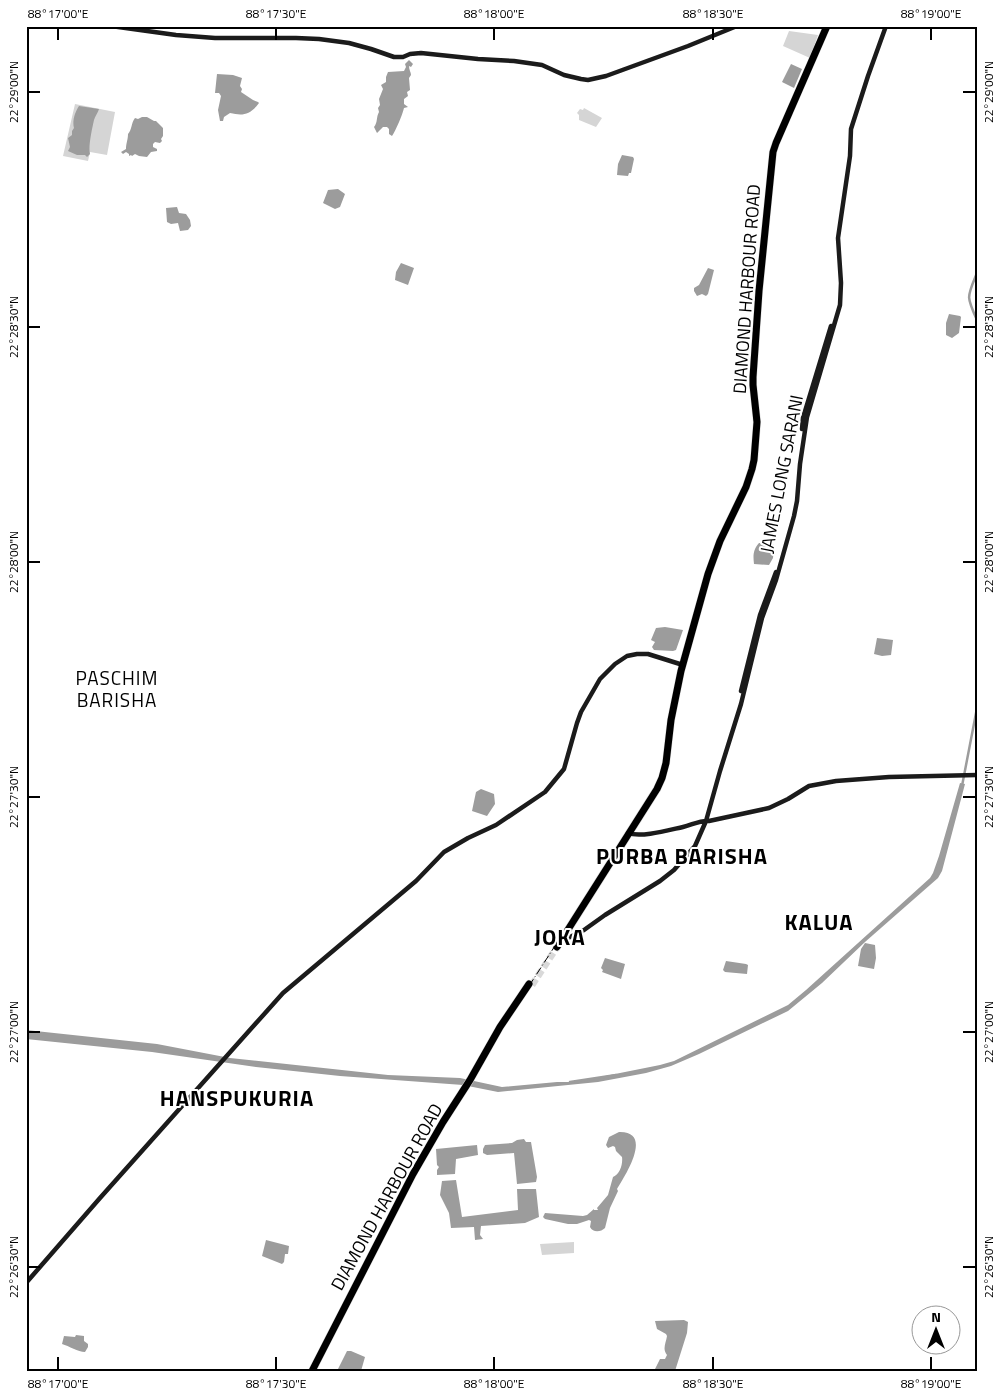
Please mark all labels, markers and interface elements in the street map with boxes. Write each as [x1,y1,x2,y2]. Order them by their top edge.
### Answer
text: 88°17'00"E [28,4,89,23]
text: 88°17'30"E [246,4,307,23]
text: 88°18'00"E [464,4,525,23]
text: 88°18'30"E [683,4,744,23]
text: 88°19'00"E [901,4,962,23]
text: 22°29'00"N [4,61,23,123]
text: 22°29'00"N [979,61,998,123]
street label: DIAMOND HARBOUR ROAD [726,183,767,395]
text: 22°28'30"N [4,296,23,358]
text: 22°28'30"N [979,296,998,358]
street label: JAMES LONG SARANI [753,392,810,555]
text: 22°28'00"N [4,531,23,593]
text: 22°28'00"N [979,531,998,593]
district label: PASCHIM BARISHA [76,663,158,714]
text: 22°27'30"N [4,766,23,828]
text: 22°27'30"N [979,766,998,828]
district label: PURBA BARISHA [596,839,768,873]
district label: KALUA [784,905,854,939]
district label: JOKA [534,920,586,954]
text: 22°27'00"N [4,1001,23,1063]
text: 22°27'00"N [979,1001,998,1063]
district label: HANSPUKURIA [160,1081,314,1115]
street label: DIAMOND HARBOUR ROAD [324,1098,449,1295]
text: 22°26'30"N [4,1236,23,1298]
text: 22°26'30"N [979,1236,998,1298]
north arrow [910,1304,960,1354]
text: N [931,1306,941,1327]
text: 88°17'00"E [28,1374,89,1393]
text: 88°17'30"E [246,1374,307,1393]
text: 88°18'00"E [464,1374,525,1393]
text: 88°18'30"E [683,1374,744,1393]
text: 88°19'00"E [901,1374,962,1393]

